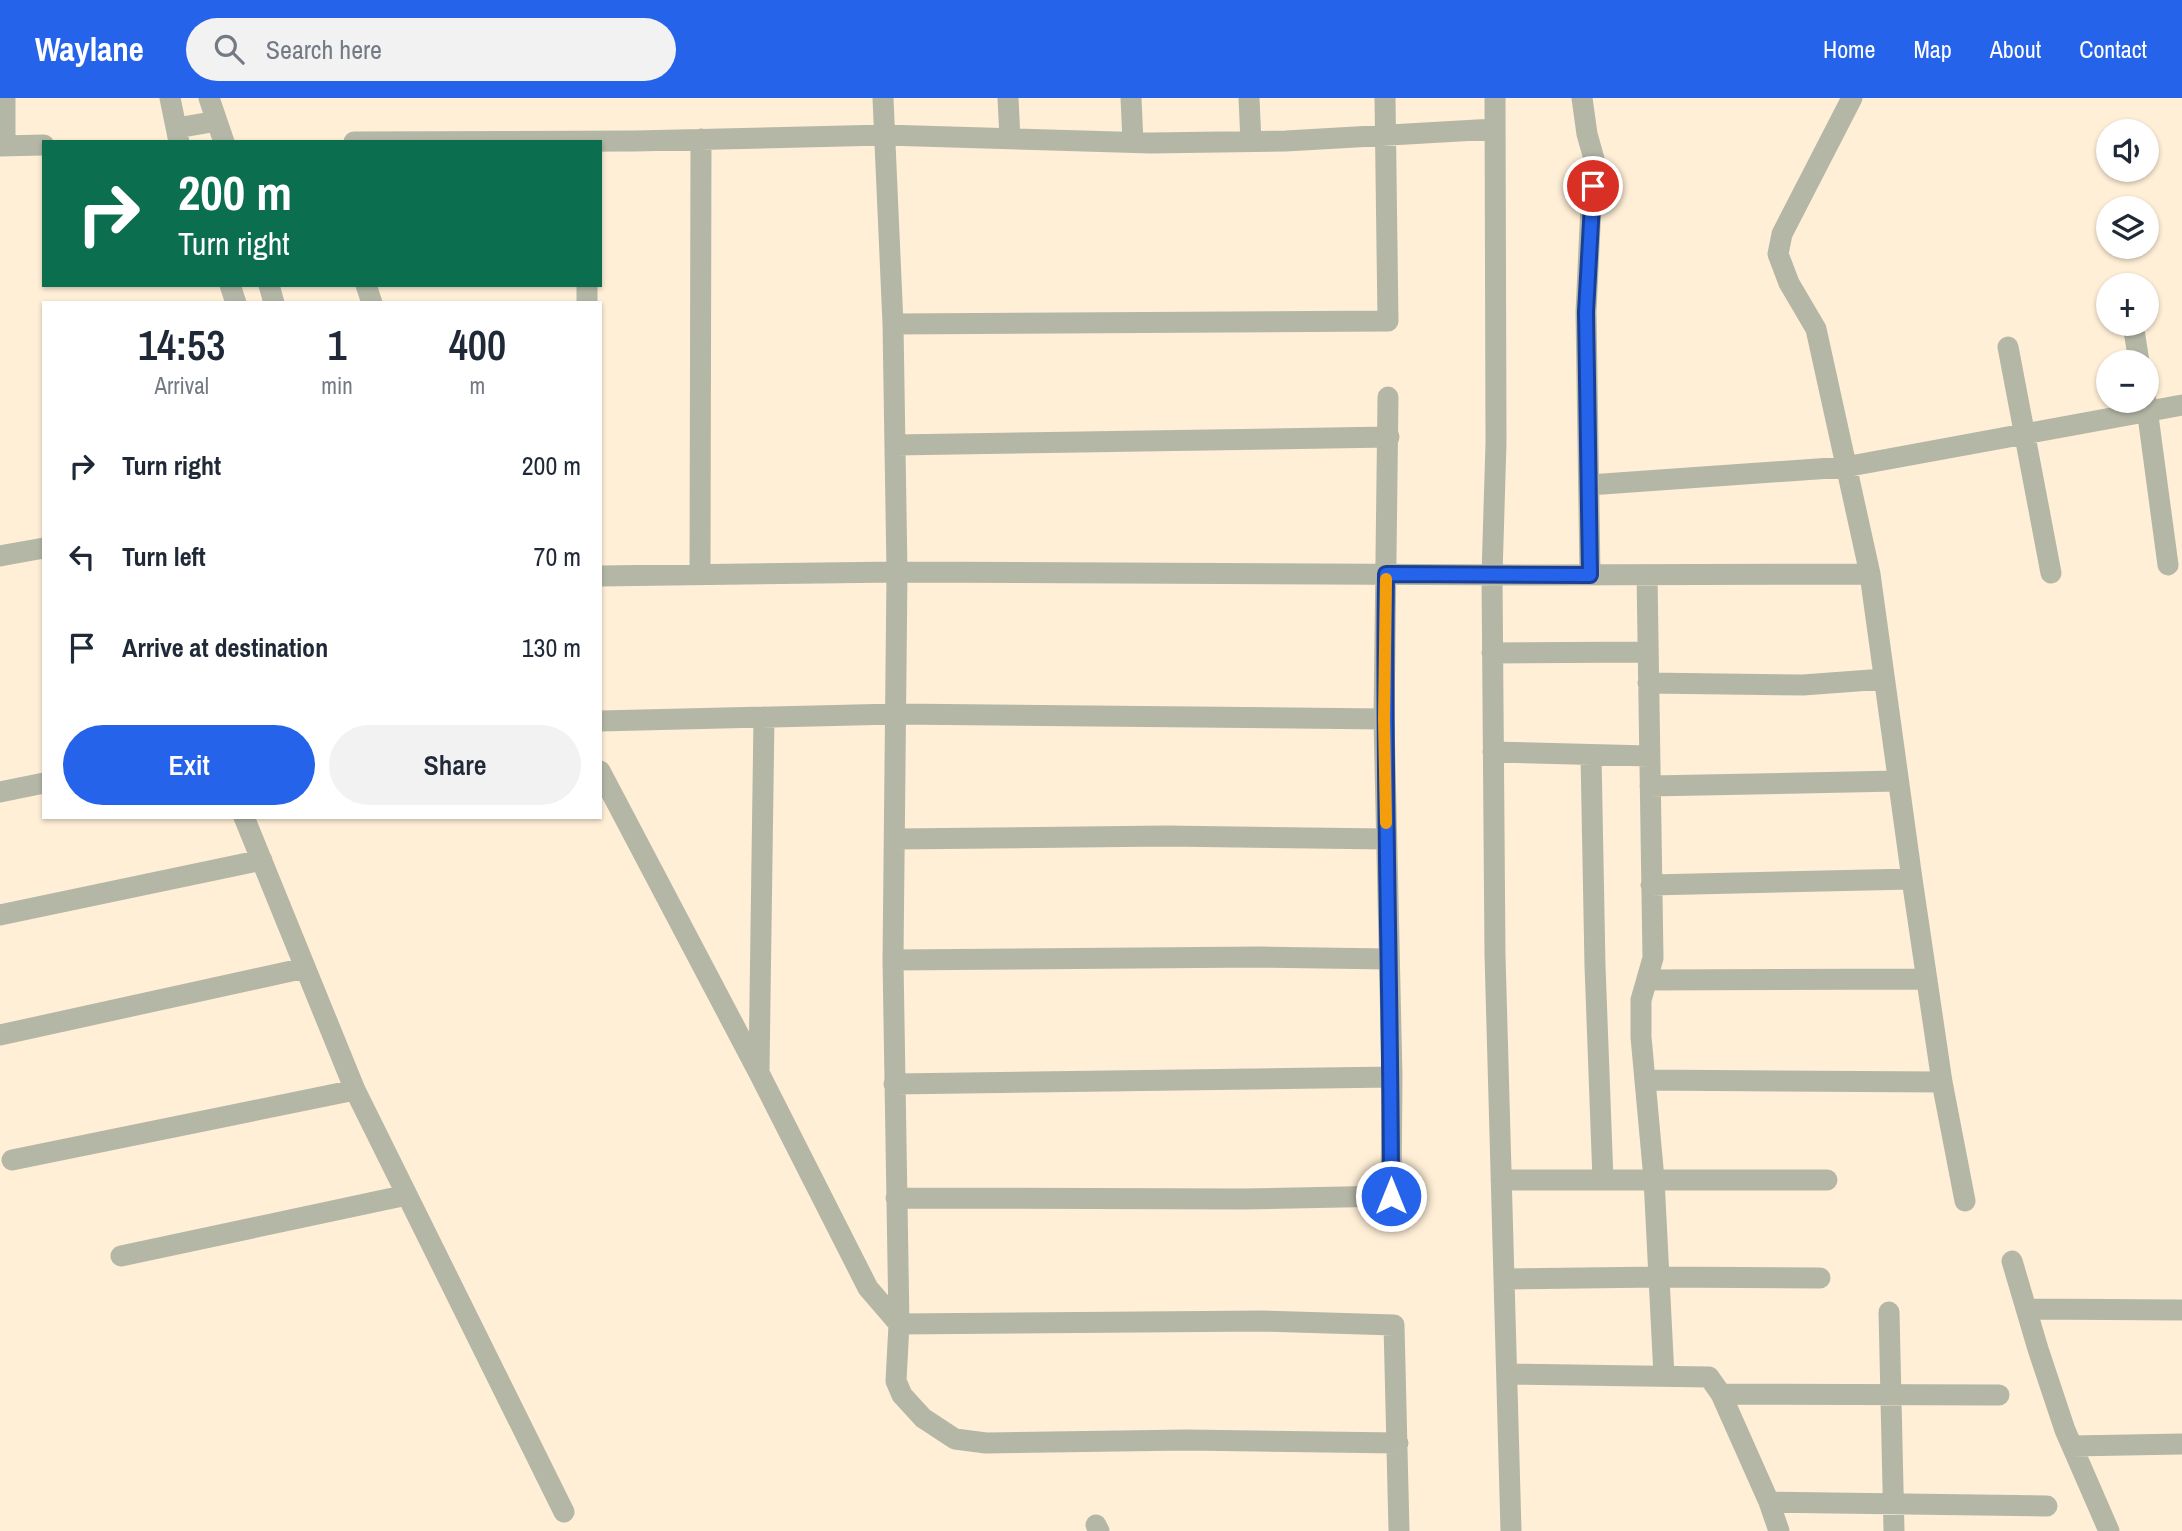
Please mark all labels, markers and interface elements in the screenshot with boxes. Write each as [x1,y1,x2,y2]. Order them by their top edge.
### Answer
search box [186,18,676,81]
text: Waylane [35,27,144,71]
icon: search [210,30,248,68]
text: Search here [266,32,382,67]
text: Home [1823,33,1875,65]
text: Map [1913,33,1952,65]
text: About [1990,33,2041,65]
text: Contact [2079,33,2147,65]
map controls [2096,119,2159,413]
button: sound [2096,119,2159,182]
pin [1563,156,1623,216]
text: 200 m [178,159,292,225]
icon: arrive [1574,167,1612,205]
icon: right [63,168,154,259]
button: layers [2096,196,2159,259]
text: Turn right [178,222,290,265]
button: + [2096,273,2159,336]
text: 14:53 [138,317,225,373]
text: 1 [327,317,347,373]
text: 400 [449,317,506,373]
button: − [2096,350,2159,413]
text: Arrival [154,370,209,401]
text: min [321,370,353,401]
text: m [470,370,485,401]
icon: right [63,447,101,485]
text: Turn right [122,448,221,483]
text: 200 m [522,448,581,483]
icon: left [63,538,101,576]
text: Turn left [122,539,206,574]
text: 70 m [534,539,581,574]
icon: arrive [63,629,101,667]
text: Arrive at destination [122,630,328,665]
text: 130 m [522,630,581,665]
button: Exit [63,725,315,805]
button: Share [329,725,581,805]
position arrow [1354,1159,1428,1233]

